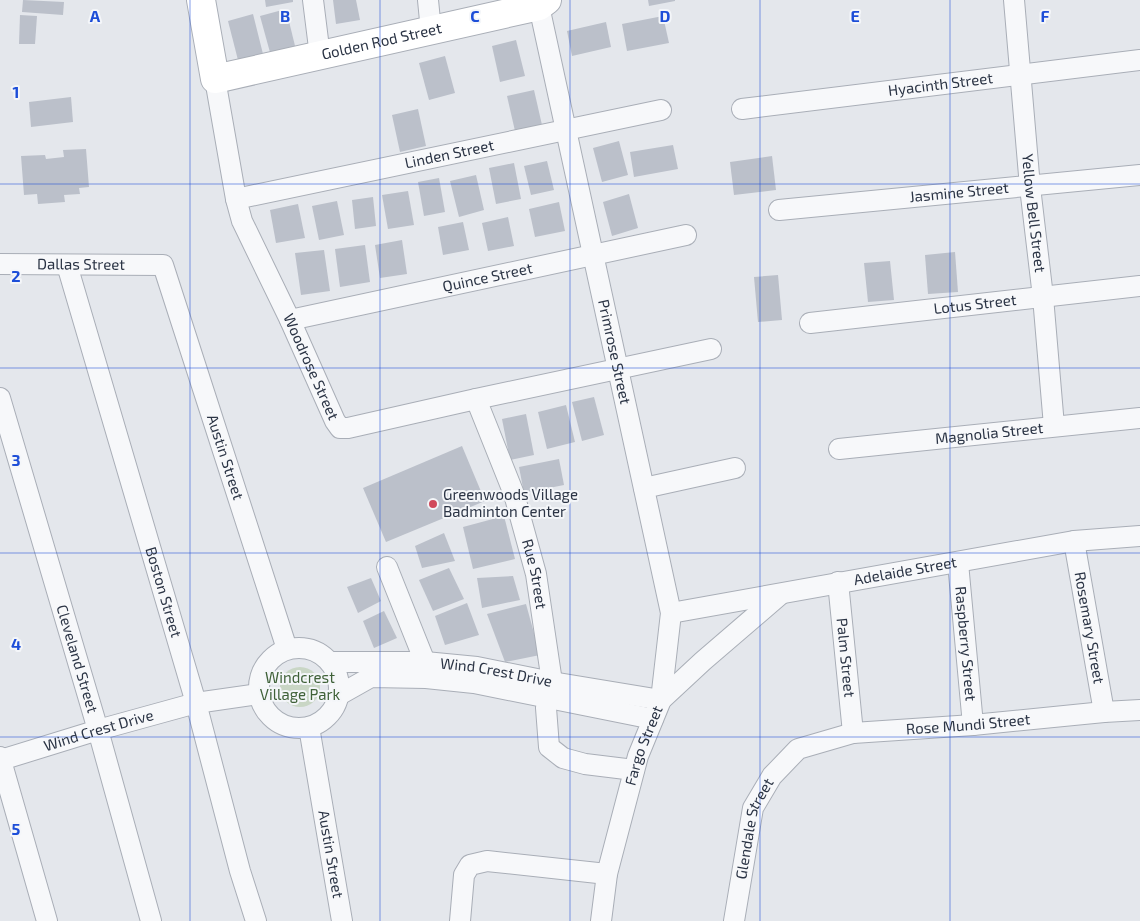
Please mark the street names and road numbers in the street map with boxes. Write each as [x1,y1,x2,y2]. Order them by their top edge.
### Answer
street label: Golden Rod Street [320,18,443,63]
street label: Hyacinth Street [887,68,994,99]
street label: Linden Street [403,135,496,171]
street label: Yellow Bell Street [1019,153,1050,274]
street label: Jasmine Street [909,178,1010,205]
street label: Dallas Street [37,254,125,273]
street label: Quince Street [441,258,534,296]
street label: Lotus Street [933,290,1017,317]
street label: Primrose Street [595,298,635,406]
street label: Woodrose Street [280,310,343,423]
street label: Austin Street [204,412,248,502]
street label: Magnolia Street [934,418,1044,447]
street label: Rue Street [519,537,551,610]
street label: Boston Street [142,544,186,639]
street label: Adelaide Street [852,552,958,588]
street label: Rosemary Street [1072,570,1109,685]
street label: Raspberry Street [952,585,981,702]
street label: Cleveland Street [53,602,103,715]
street label: Palm Street [834,617,859,698]
street label: Wind Crest Drive [439,654,554,690]
street label: Fargo Street [621,702,666,787]
street label: Wind Crest Drive [41,705,155,754]
street label: Rose Mundi Street [905,709,1031,737]
street label: Glendale Street [731,774,777,880]
street label: Austin Street [315,809,348,900]

